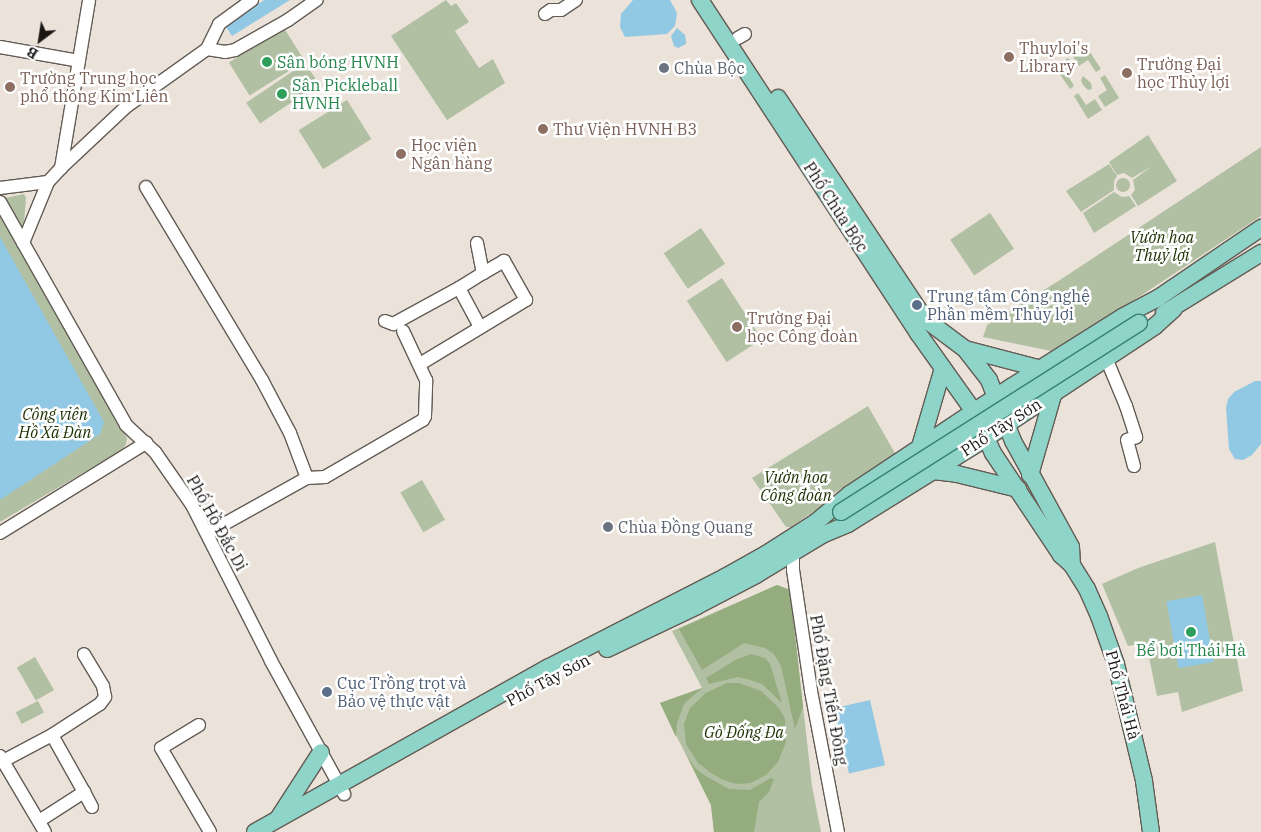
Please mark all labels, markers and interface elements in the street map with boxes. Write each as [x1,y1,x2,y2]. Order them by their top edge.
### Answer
north arrow [15,15,65,65]
place label: Thuyloi's Library [1019,38,1088,76]
text: B [23,43,41,63]
marker: Thuyloi's Library [1003,51,1015,63]
place label: Sân bóng HVNH [277,52,399,72]
place label: Trường Đại học Thủy lợi [1137,54,1230,92]
marker: Sân bóng HVNH [261,56,273,68]
place label: Chùa Bộc [674,58,745,78]
marker: Chùa Bộc [658,62,670,74]
marker: Trường Đại học Thủy lợi [1121,67,1133,79]
place label: Trường Trung học phổ thông Kim Liên [20,68,168,106]
place label: Sân Pickleball HVNH [292,75,398,113]
marker: Trường Trung học phổ thông Kim Liên [4,81,16,93]
marker: Sân Pickleball HVNH [276,88,288,100]
place label: Thư Viện HVNH B3 [553,119,697,139]
marker: Thư Viện HVNH B3 [537,123,549,135]
place label: Học viện Ngân hàng [411,135,492,173]
marker: Học viện Ngân hàng [395,148,407,160]
street label: Phố Chùa Bộc [800,158,872,256]
park label: Vườn hoa Thuỷ lợi [1130,227,1194,265]
place label: Trung tâm Công nghệ Phần mềm Thủy lợi [927,286,1090,324]
marker: Trung tâm Công nghệ Phần mềm Thủy lợi [911,299,923,311]
place label: Trường Đại học Công đoàn [747,308,858,346]
marker: Trường Đại học Công đoàn [731,321,743,333]
street label: Phố Tây Sơn [957,394,1045,460]
park label: Công viên Hồ Xã Đàn [19,404,91,442]
park label: Vườn hoa Công đoàn [760,467,832,505]
street label: Phố Hồ Đắc Di [183,472,251,574]
place label: Chùa Đồng Quang [618,517,753,537]
marker: Chùa Đồng Quang [602,521,614,533]
street label: Phố Đặng Tiến Đông [806,613,852,767]
marker: Bể bơi Thái Hà [1185,626,1197,638]
place label: Bể bơi Thái Hà [1136,640,1246,660]
street label: Phố Thái Hà [1102,648,1144,742]
street label: Phố Tây Sơn [503,650,593,710]
place label: Cục Trồng trọt và Bảo vệ thực vật [337,673,466,711]
marker: Cục Trồng trọt và Bảo vệ thực vật [321,686,333,698]
park label: Gò Đống Đa [704,722,784,742]

